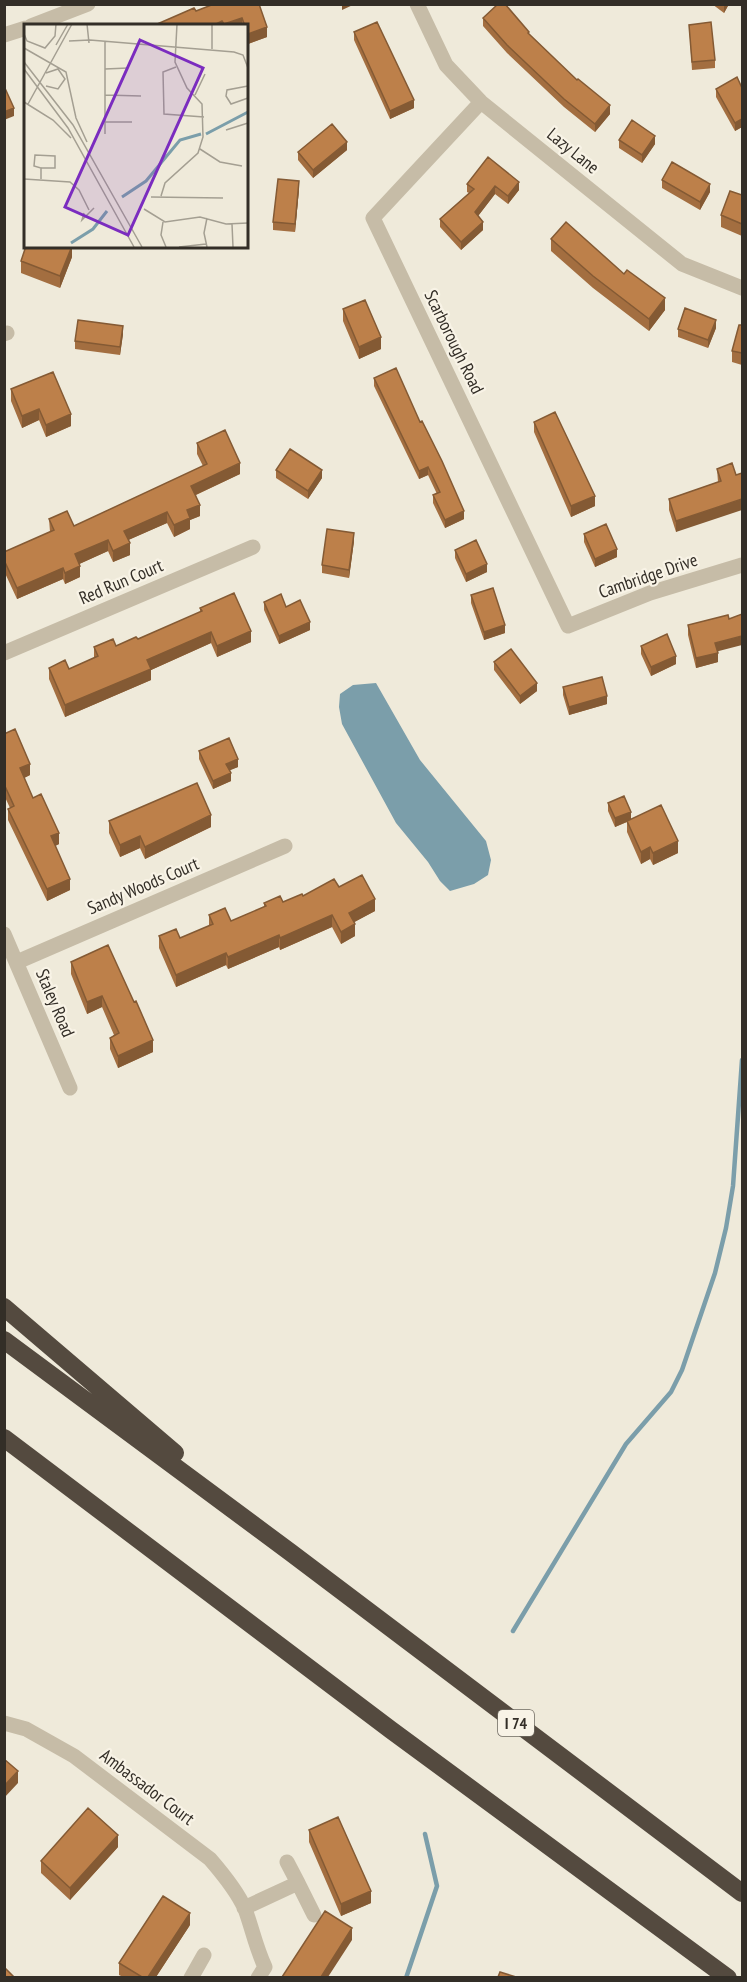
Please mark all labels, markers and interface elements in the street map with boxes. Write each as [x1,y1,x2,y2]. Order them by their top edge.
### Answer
inset map [24,24,248,248]
street label: Lazy Lane [543,123,604,179]
street label: Scarborough Road [419,286,489,397]
street label: Cambridge Drive [595,548,700,603]
street label: Red Run Court [75,554,166,609]
street label: Sandy Woods Court [84,852,202,919]
street label: Staley Road [31,965,80,1040]
road number: I 74 [498,1710,534,1736]
street label: Ambassador Court [95,1744,199,1830]

